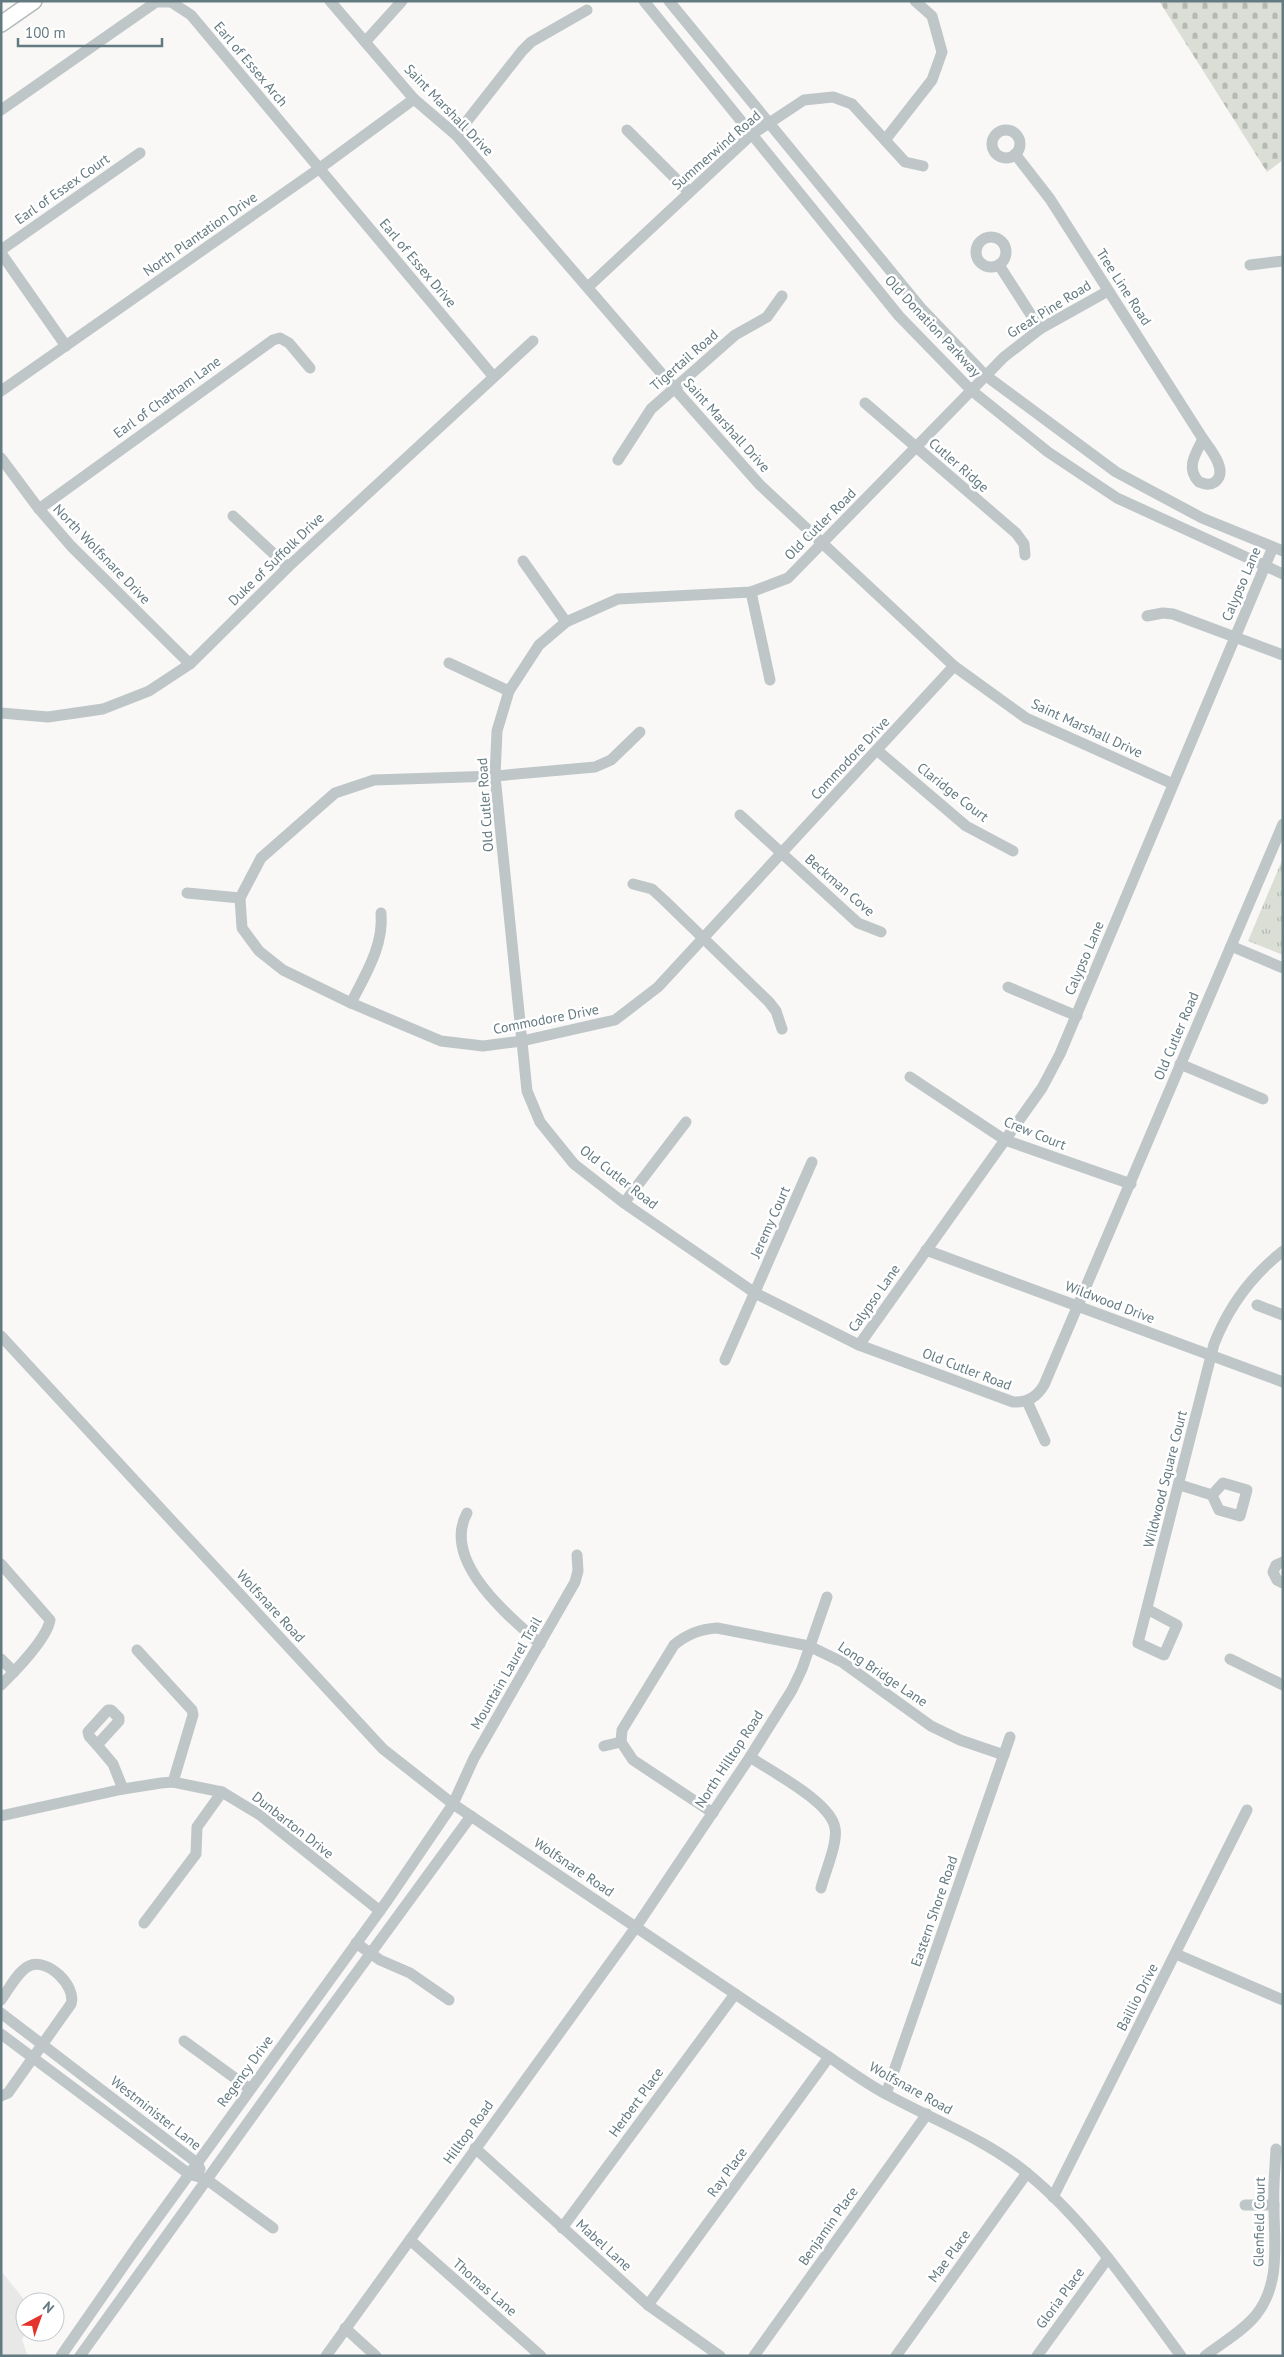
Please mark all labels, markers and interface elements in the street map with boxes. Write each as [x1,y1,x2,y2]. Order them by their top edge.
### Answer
scale bar [18,15,161,47]
street label: Earl of Essex Arch [210,18,292,110]
text: 100 m [25,23,66,42]
street label: Saint Marshall Drive [401,60,497,160]
street label: Summerwind Road [668,106,764,194]
street label: Earl of Essex Court [11,149,113,228]
street label: North Plantation Drive [139,188,261,280]
street label: Earl of Essex Drive [376,215,460,311]
street label: Tree Line Road [1092,245,1156,329]
street label: Old Donation Parkway [881,271,985,381]
street label: Great Pine Road [1004,276,1094,342]
street label: Tigertail Road [646,326,722,394]
street label: Earl of Chatham Lane [110,352,224,442]
street label: Saint Marshall Drive [680,374,774,476]
street label: Cutler Ridge [925,434,993,496]
street label: Old Cutler Road [780,484,860,564]
street label: North Wolfsnare Drive [49,500,155,608]
street label: Duke of Suffolk Drive [224,509,328,609]
street label: Calypso Lane [1217,544,1265,624]
street label: Saint Marshall Drive [1028,694,1146,762]
street label: Commodore Drive [807,713,893,803]
street label: Old Cutler Road [473,757,497,853]
street label: Claridge Court [914,758,993,826]
street label: Beckman Cove [801,850,879,920]
street label: Calypso Lane [1060,918,1108,998]
street label: Old Cutler Road [1149,989,1203,1083]
street label: Commodore Drive [492,1000,600,1038]
street label: Crew Court [1001,1112,1069,1154]
street label: Old Cutler Road [576,1141,662,1213]
street label: Jeremy Court [746,1183,794,1262]
street label: Calypso Lane [844,1261,904,1335]
street label: Wildwood Drive [1063,1277,1157,1327]
street label: Old Cutler Road [920,1344,1014,1394]
street label: Wildwood Square Court [1139,1408,1191,1550]
street label: Wolfsnare Road [233,1566,309,1646]
street label: Mountain Laurel Trail [466,1613,546,1733]
street label: Long Bridge Lane [835,1637,931,1711]
street label: North Hilltop Road [691,1707,767,1811]
street label: Dunbarton Drive [248,1787,338,1863]
street label: Wolfsnare Road [530,1834,618,1900]
street label: Eastern Shore Road [907,1853,961,1969]
street label: Baillio Drive [1112,1960,1162,2034]
street label: Regency Drive [213,2032,277,2110]
street label: Wolfsnare Road [866,2058,956,2118]
street label: Herbert Place [605,2064,667,2140]
street label: Westminister Lane [107,2072,205,2154]
street label: Hilltop Road [439,2097,497,2167]
street label: Ray Place [703,2144,751,2200]
street label: Glenfield Court [1249,2177,1269,2267]
street label: Benjamin Place [794,2183,862,2269]
street label: Mabel Lane [572,2215,636,2275]
street label: Mae Place [924,2226,974,2286]
street label: Thomas Lane [449,2254,521,2320]
street label: Gloria Place [1032,2264,1088,2332]
north arrow [15,2292,65,2342]
text: N [39,2297,58,2317]

